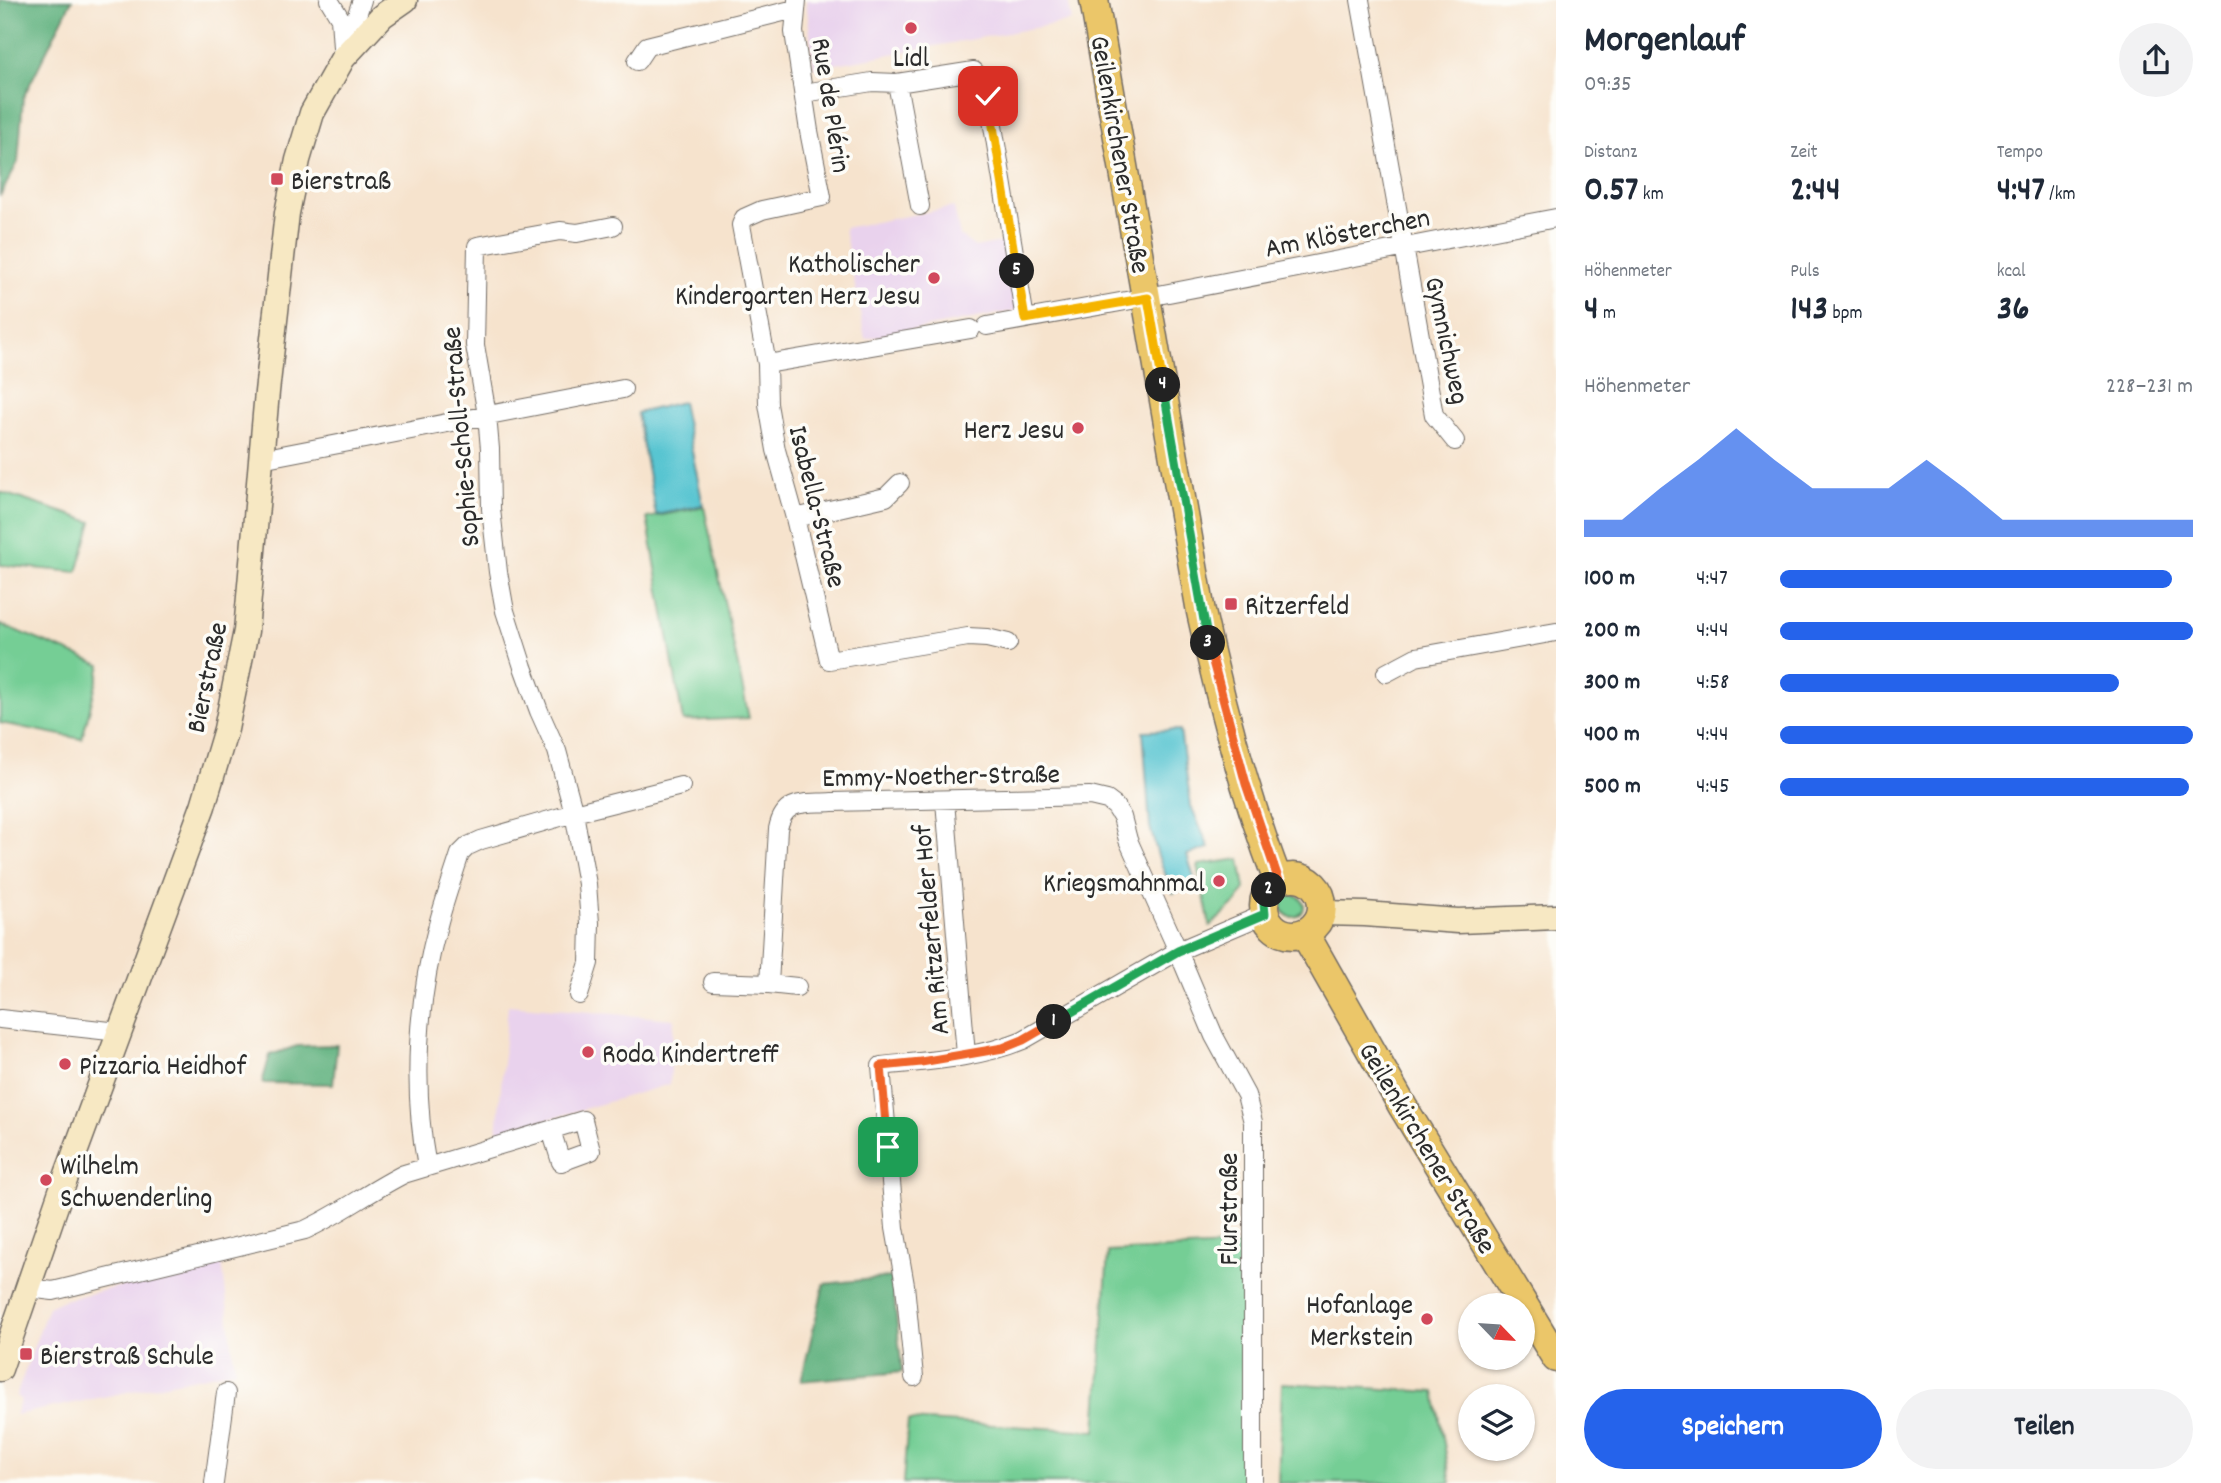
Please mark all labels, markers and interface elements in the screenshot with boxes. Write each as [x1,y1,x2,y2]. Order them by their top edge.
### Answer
text: Morgenlauf [1584,15,1745,70]
marker: Lidl [903,20,919,36]
button: share [2119,23,2193,97]
street label: Geilenkirchener Straße [1076,33,1158,277]
street label: Rue de Plérin [798,35,858,176]
place label: Lidl [893,41,930,81]
pin [958,66,1018,126]
text: 09:35 [1584,69,1632,102]
icon: check [969,77,1007,115]
text: Distanz [1584,140,1637,167]
text: Zeit [1790,140,1818,167]
text: Tempo [1997,140,2043,167]
place label: Bierstraß [291,164,391,204]
text: 0.57 [1584,167,1639,217]
text: 2:44 [1790,167,1840,217]
text: 4:47 [1997,167,2045,217]
marker: Bierstraß [269,171,285,187]
text: km [1639,182,1664,209]
text: /km [2045,182,2076,209]
street label: Am Klösterchen [1262,200,1434,271]
place label: Katholischer Kindergarten Herz Jesu [675,247,921,319]
pin: 5 [1000,254,1034,288]
text: 5 [1012,257,1021,284]
text: Höhenmeter [1584,259,1672,286]
text: Puls [1790,259,1820,286]
text: kcal [1997,259,2026,286]
marker: Katholischer Kindergarten Herz Jesu [926,270,942,286]
street label: Gymnichweg [1411,274,1477,409]
text: 4 [1584,286,1599,336]
text: 143 [1790,286,1828,336]
text: 36 [1997,286,2029,336]
text: m [1599,301,1616,328]
text: bpm [1828,301,1862,328]
street label: Sophie-Scholl-Straße [434,325,494,548]
pin: 4 [1146,368,1180,402]
text: 4 [1159,371,1166,398]
text: Höhenmeter [1584,371,1690,404]
text: 228–231 m [2106,371,2193,404]
place label: Herz Jesu [964,413,1064,453]
marker: Herz Jesu [1070,420,1086,436]
street label: Isabella-Straße [775,422,854,593]
text: 100 m [1584,563,1635,596]
text: 4:47 [1696,563,1728,596]
place label: Ritzerfeld [1245,589,1349,629]
marker: Ritzerfeld [1223,596,1239,612]
text: 200 m [1584,615,1640,648]
text: 4:44 [1696,615,1728,648]
street label: Bierstraße [179,619,241,737]
pin: 3 [1190,626,1226,660]
text: 3 [1203,629,1212,656]
text: 300 m [1584,667,1640,700]
text: 4:58 [1696,667,1729,700]
text: 400 m [1584,719,1640,752]
text: 4:44 [1696,719,1728,752]
street label: Emmy-Noether-Straße [822,757,1060,801]
text: 500 m [1584,771,1641,804]
text: 4:45 [1696,771,1730,804]
street label: Am Ritzerfelder Hof [905,822,963,1036]
place label: Kriegsmahnmal [1043,866,1205,906]
pin: 2 [1252,872,1286,908]
marker: Kriegsmahnmal [1211,873,1227,889]
text: 2 [1264,876,1273,903]
pin: 1 [1036,1004,1072,1040]
text: 1 [1051,1008,1056,1035]
street label: Geilenkirchener Straße [1346,1036,1504,1263]
place label: Roda Kindertreff [602,1037,780,1077]
marker: Roda Kindertreff [580,1044,596,1060]
place label: Pizzaria Heidhof [79,1049,248,1089]
marker: Pizzaria Heidhof [57,1056,73,1072]
pin [858,1117,918,1177]
icon: arrive [869,1128,907,1166]
place label: Wilhelm Schwenderling [60,1149,213,1221]
street label: Flurstraße [1212,1153,1252,1265]
marker: Wilhelm Schwenderling [38,1172,54,1188]
place label: Hofanlage Merkstein [1306,1288,1413,1360]
north arrow [1458,1293,1535,1370]
map controls [1458,1293,1535,1461]
marker: Hofanlage Merkstein [1419,1311,1435,1327]
place label: Bierstraß Schule [40,1339,214,1379]
marker: Bierstraß Schule [18,1346,34,1362]
button: layers [1458,1384,1535,1461]
button: Speichern [1584,1389,1882,1469]
button: Teilen [1896,1389,2193,1469]

